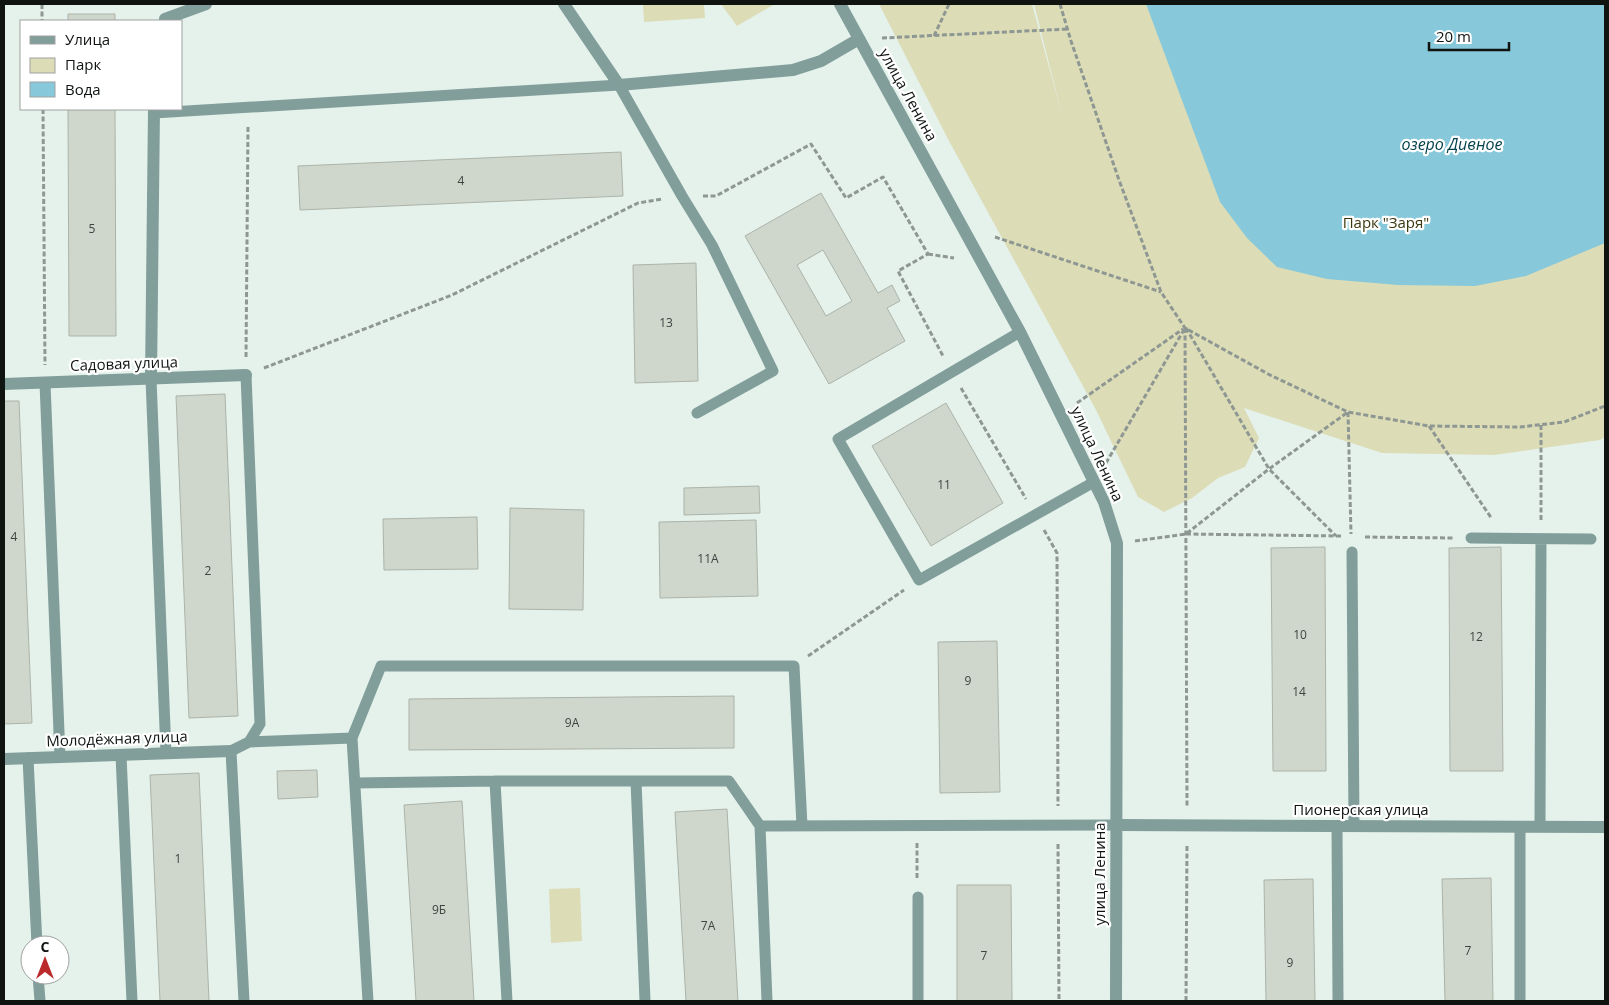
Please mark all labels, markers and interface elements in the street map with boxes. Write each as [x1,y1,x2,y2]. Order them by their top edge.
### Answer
legend [20,20,182,110]
scale bar [1429,20,1509,52]
text: 20 m [1436,26,1471,46]
text: Улица [65,29,110,49]
street label: улица Ленина [875,45,943,144]
text: Парк [65,54,101,74]
text: Вода [65,79,101,99]
water label: озеро Дивное [1402,133,1502,155]
house number: 4 [458,172,465,189]
park label: Парк "Заря" [1343,212,1429,232]
house number: 5 [89,220,96,237]
house number: 13 [659,314,673,331]
street label: Садовая улица [70,351,178,375]
street label: улица Ленина [1067,403,1129,505]
house number: 11 [937,476,951,493]
house number: 4 [11,528,18,545]
house number: 11А [697,550,719,567]
house number: 2 [205,562,212,579]
house number: 10 [1293,626,1307,643]
house number: 12 [1469,628,1483,645]
house number: 9 [965,672,972,689]
house number: 14 [1292,683,1306,700]
house number: 9А [565,714,580,731]
street label: Молодёжная улица [46,726,188,750]
street label: Пионерская улица [1293,799,1429,819]
street label: улица Ленина [1089,822,1109,926]
house number: 1 [175,850,181,867]
house number: 9Б [432,901,446,918]
house number: 7А [701,917,716,934]
north arrow [20,935,70,985]
text: С [41,937,50,956]
house number: 7 [1465,942,1472,959]
house number: 7 [981,947,988,964]
house number: 9 [1287,954,1294,971]

